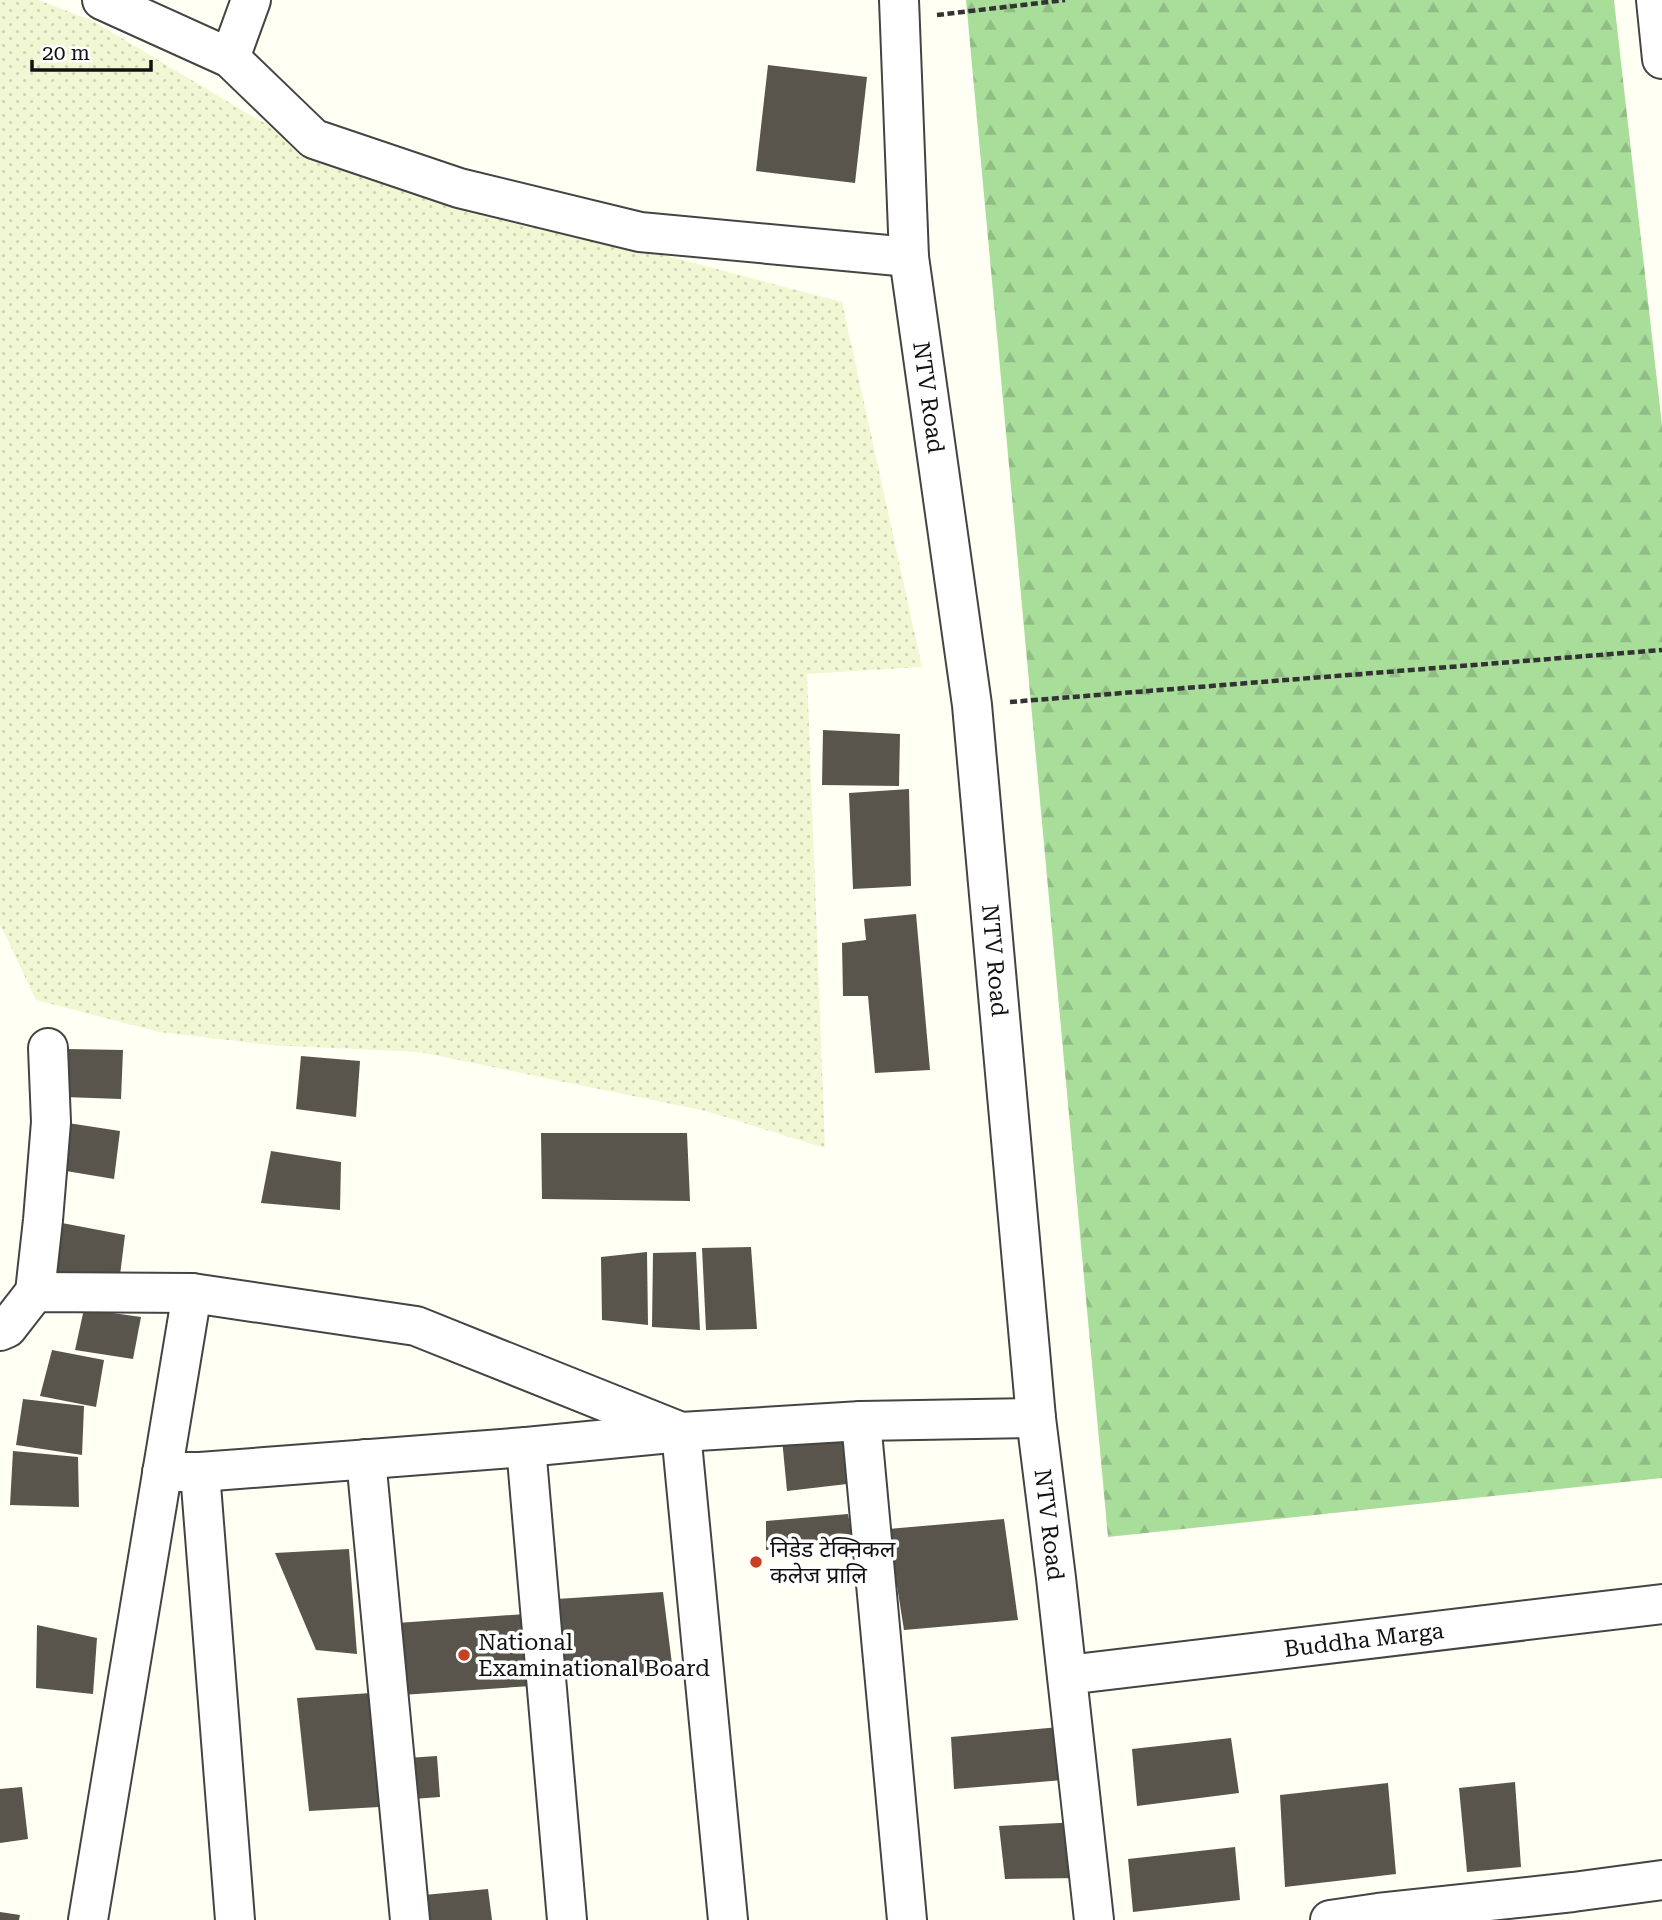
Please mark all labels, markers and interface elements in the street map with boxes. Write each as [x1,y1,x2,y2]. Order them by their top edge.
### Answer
scale bar [32,28,150,72]
text: 20 m [42,41,90,65]
street label: NTV Road [908,340,950,455]
street label: NTV Road [976,903,1013,1018]
street label: NTV Road [1029,1467,1070,1582]
place label: निडेड टेक्निकल कलेज प्रालि [770,1536,896,1589]
marker: निडेड टेक्निकल कलेज प्रालि [748,1554,764,1570]
street label: Buddha Marga [1283,1617,1446,1662]
place label: National Examinational Board [478,1629,710,1682]
marker: National Examinational Board [456,1647,472,1663]

